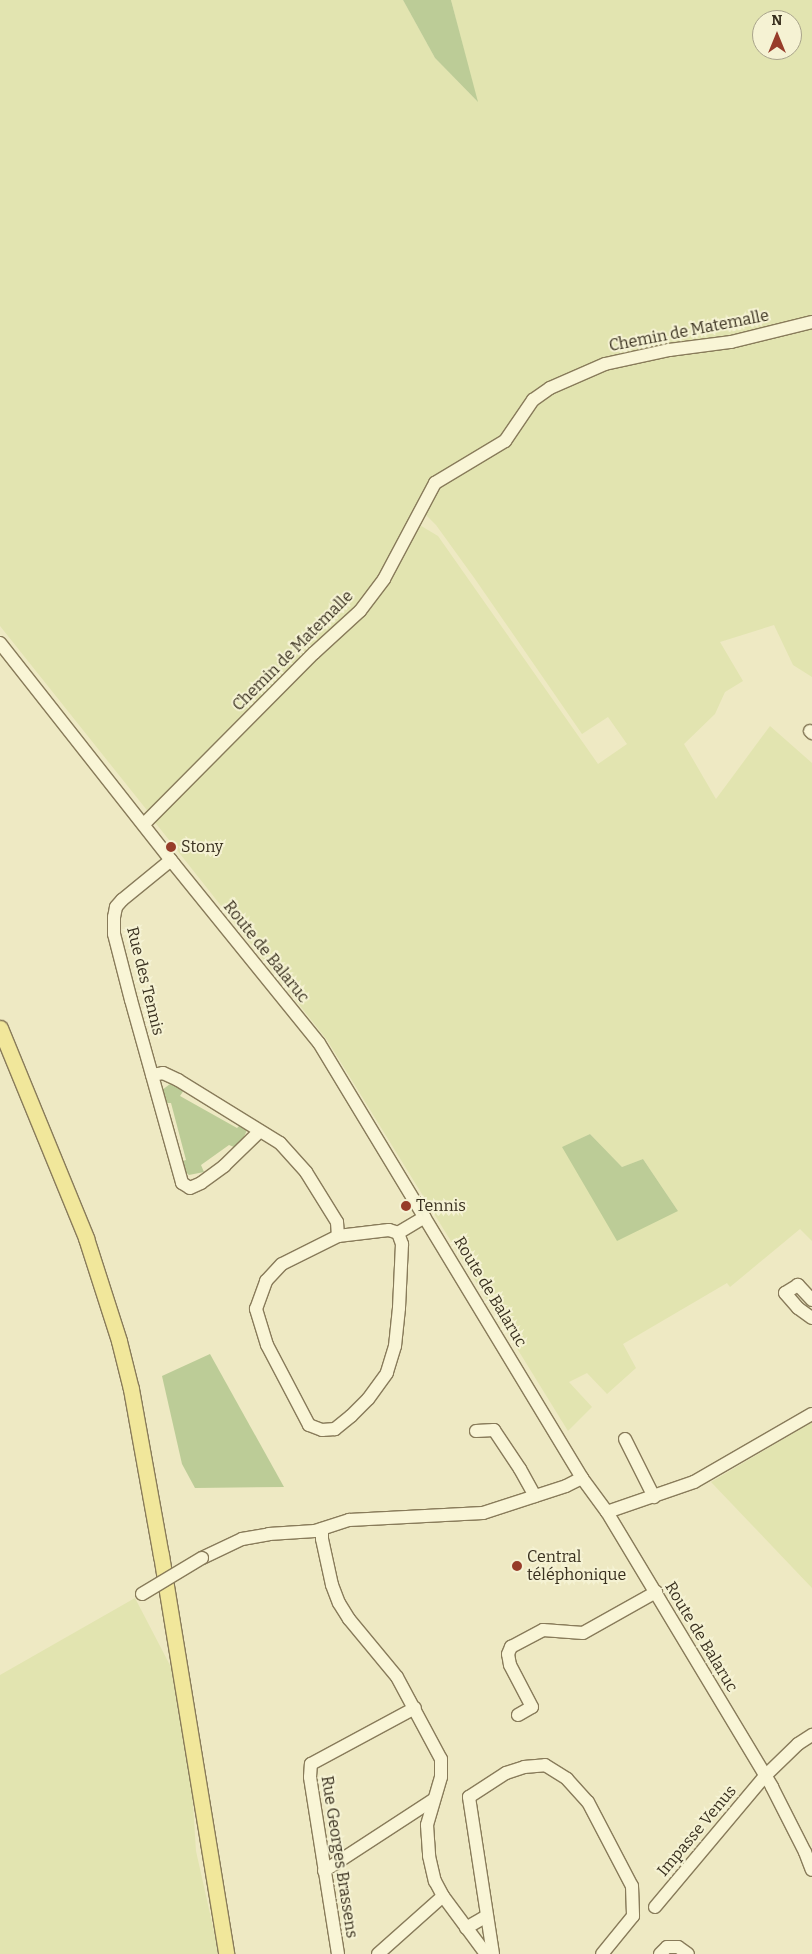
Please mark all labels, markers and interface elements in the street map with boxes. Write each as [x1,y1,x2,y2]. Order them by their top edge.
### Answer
north arrow [752,10,802,60]
text: N [772,12,782,29]
street label: Chemin de Matemalle [607,306,771,356]
street label: Chemin de Matemalle [229,587,357,715]
place label: Stony [181,837,223,857]
marker: Stony [165,841,177,853]
street label: Route de Balaruc [219,897,313,1007]
street label: Rue des Tennis [122,925,168,1037]
place label: Tennis [416,1196,466,1216]
marker: Tennis [400,1200,412,1212]
street label: Route de Balaruc [450,1233,530,1351]
place label: Central téléphonique [527,1547,626,1585]
marker: Central téléphonique [511,1560,523,1572]
street label: Route de Balaruc [661,1578,741,1696]
street label: Rue Georges Brassens [317,1774,361,1940]
street label: Impasse Venus [653,1782,741,1880]

